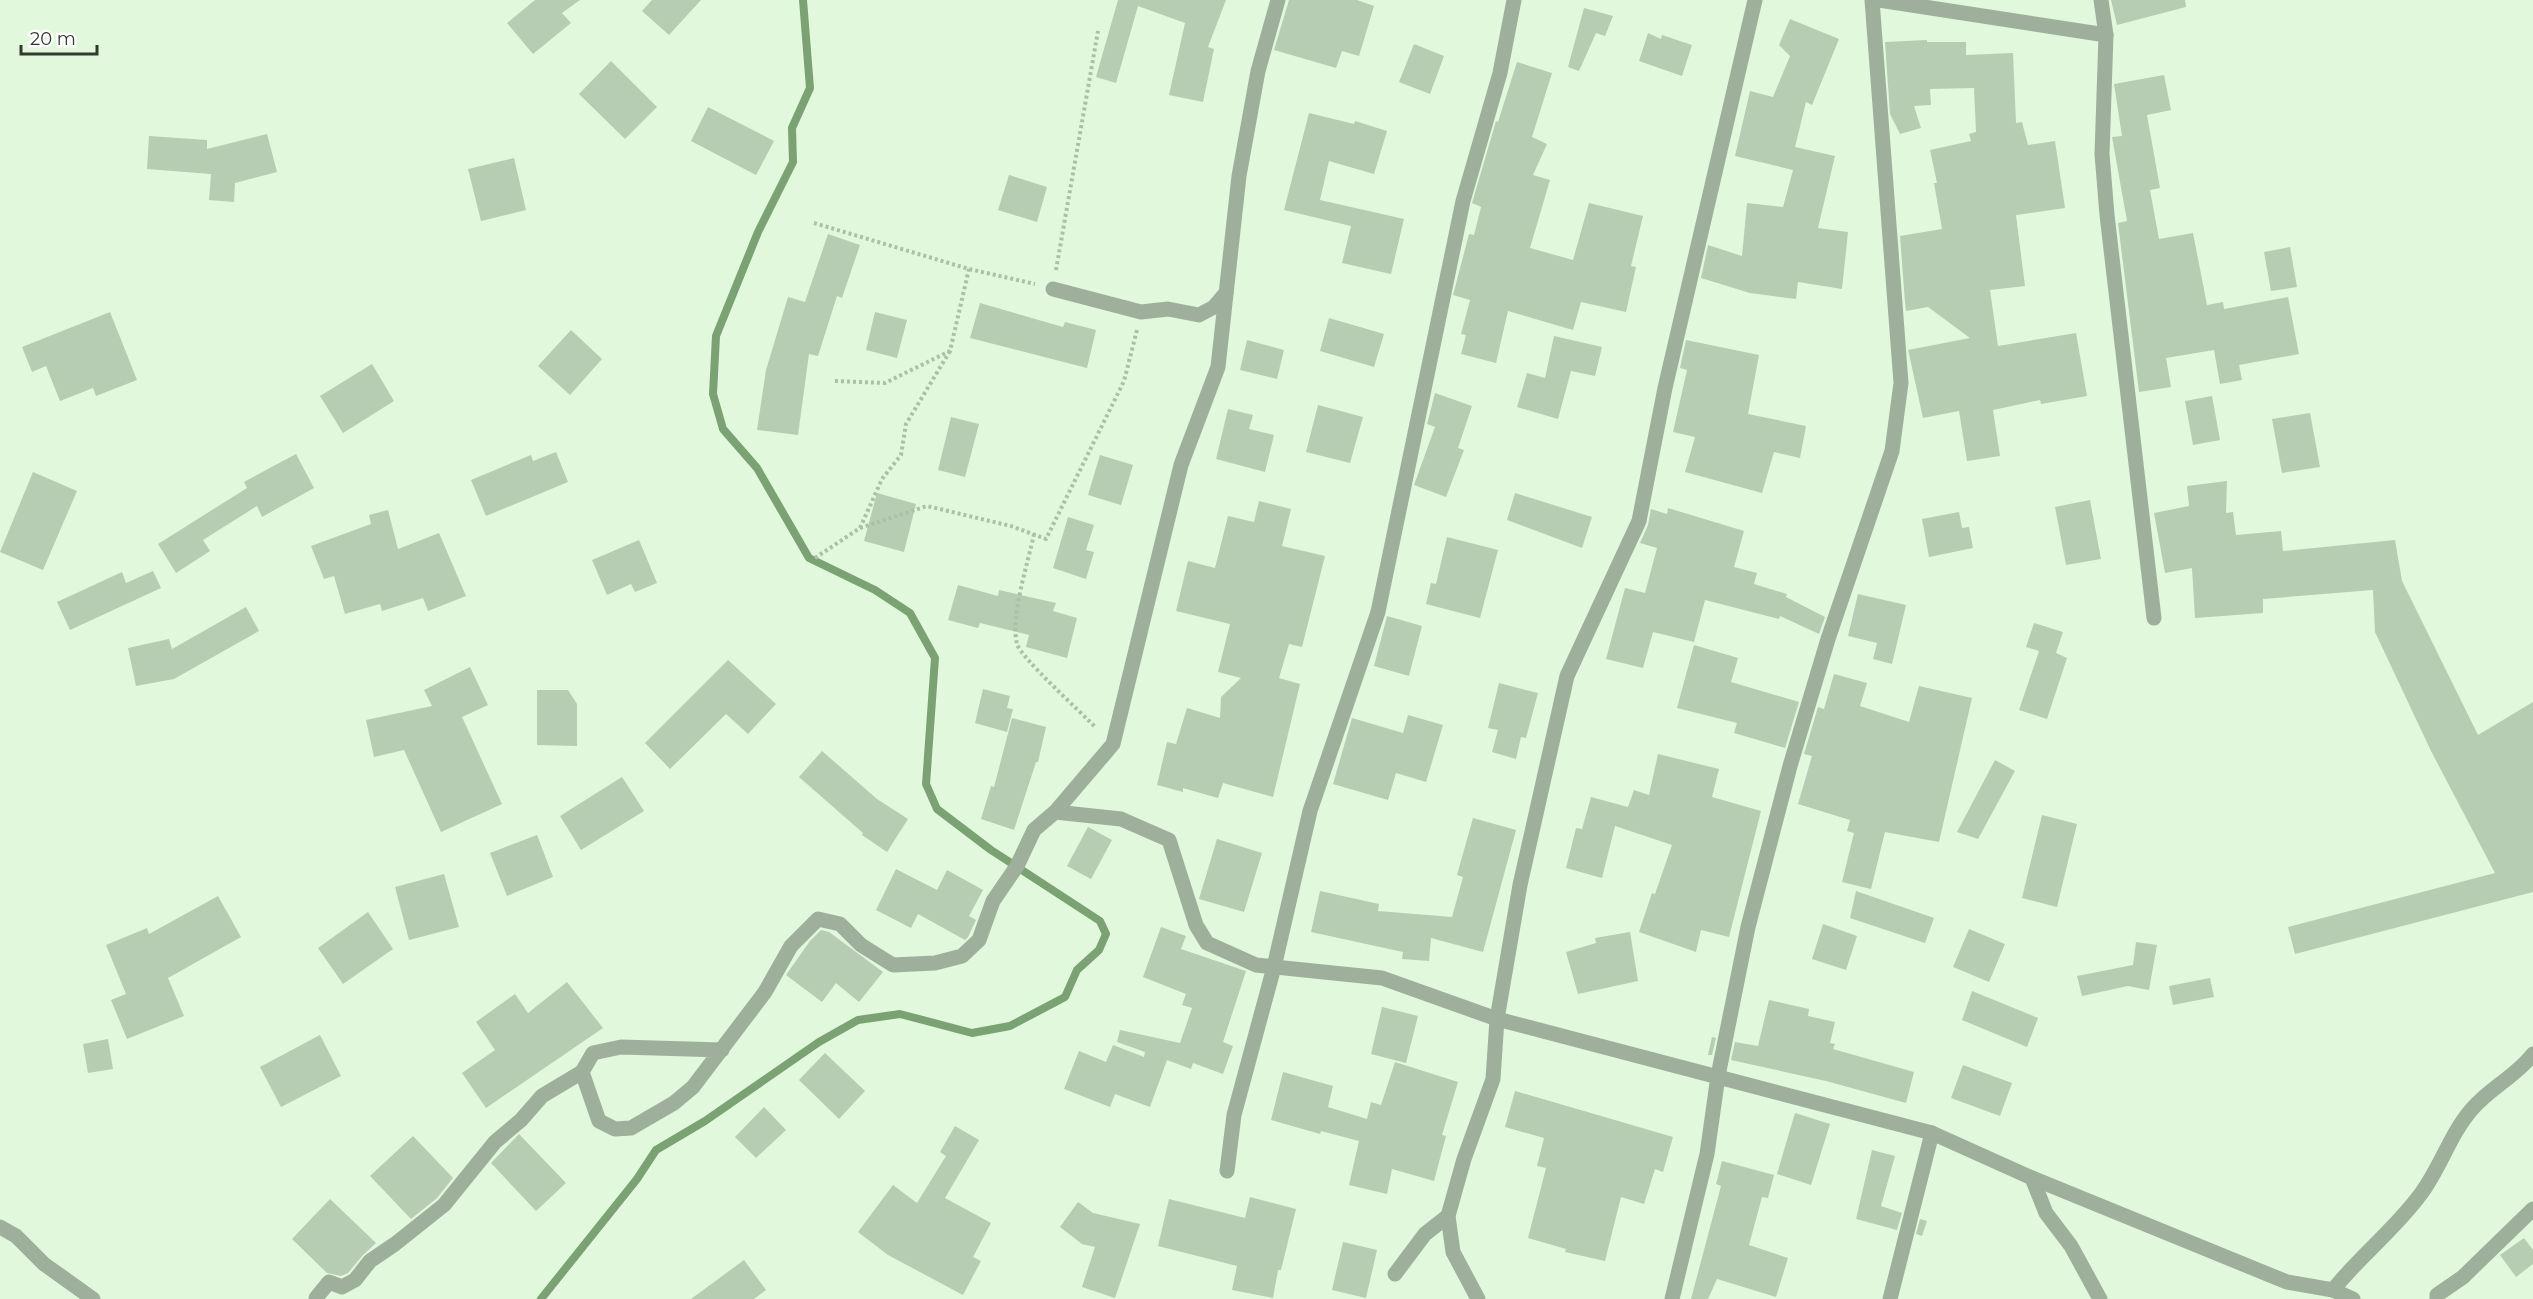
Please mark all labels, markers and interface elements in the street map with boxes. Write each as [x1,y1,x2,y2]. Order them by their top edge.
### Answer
scale bar [21,18,98,56]
text: 20 m [30,28,76,50]

